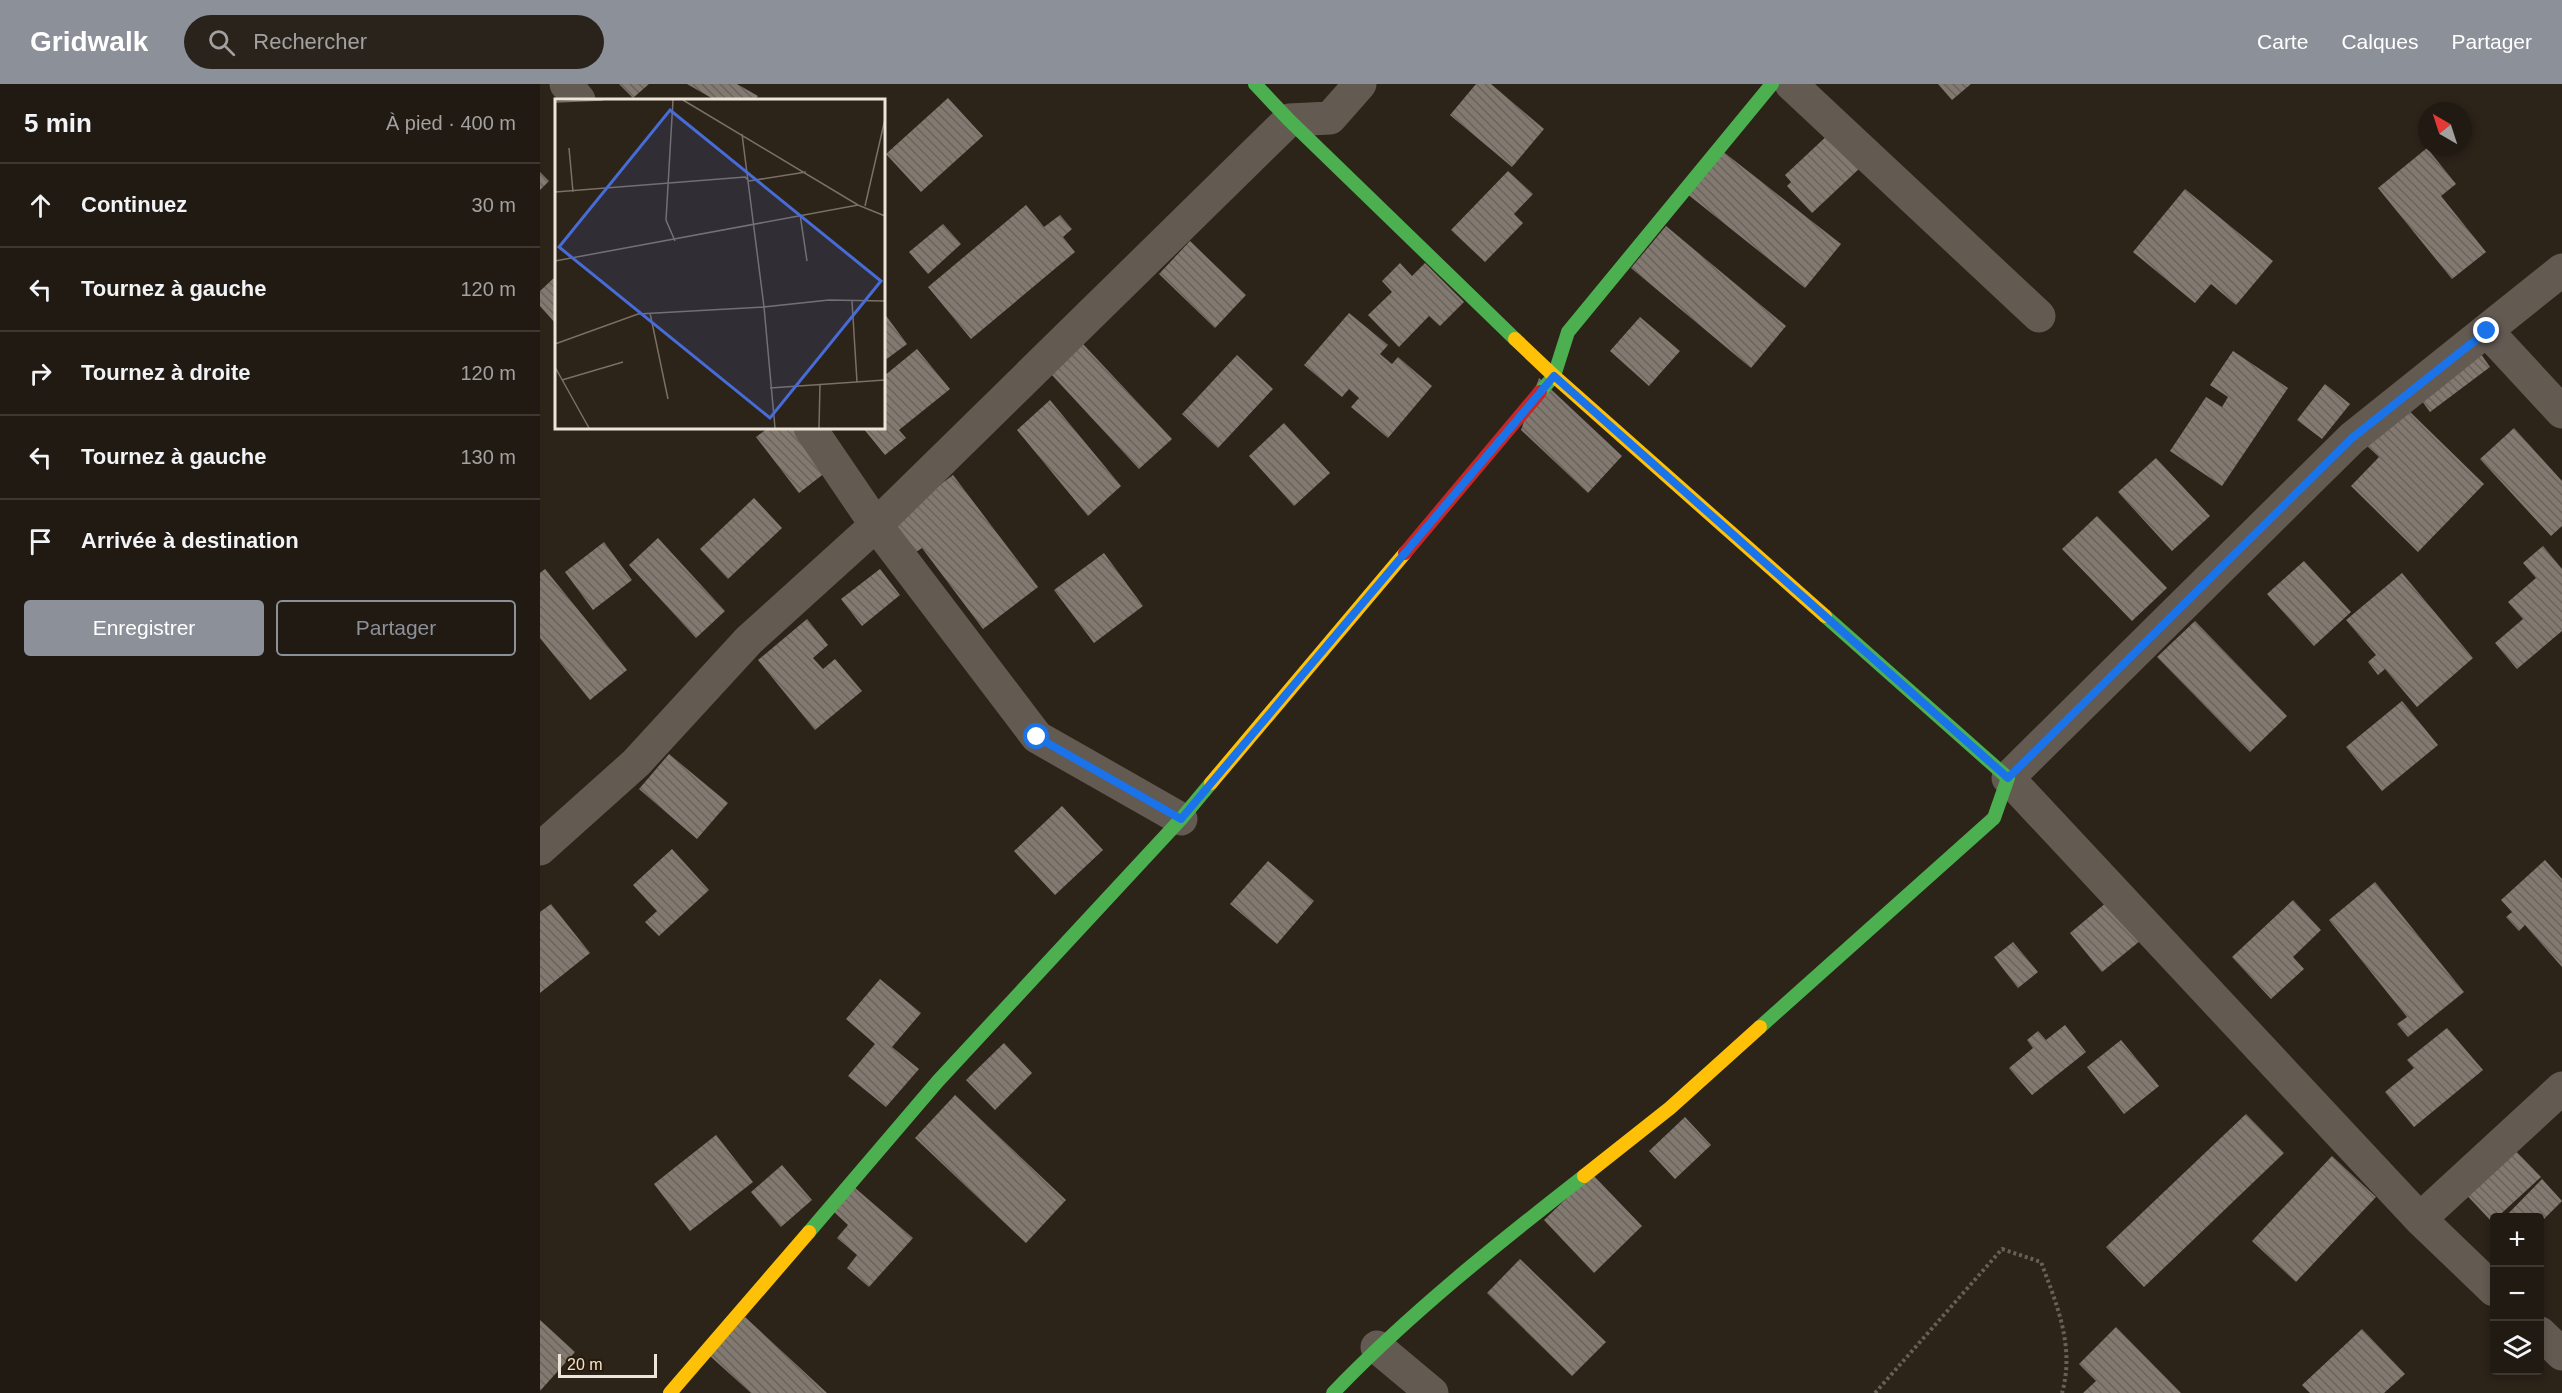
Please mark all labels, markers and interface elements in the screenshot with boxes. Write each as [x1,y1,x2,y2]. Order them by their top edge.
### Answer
search box [184,15,604,69]
text: Gridwalk [30,26,148,57]
icon: search [205,26,238,59]
text: Rechercher [253,29,367,54]
text: Carte [2257,30,2308,53]
text: Calques [2341,30,2418,53]
text: Partager [2451,30,2532,53]
inset map [555,99,885,429]
north arrow [2418,102,2472,156]
text: 5 min [24,108,92,138]
text: À pied · 400 m [386,112,516,134]
icon: ahead [24,189,57,222]
text: Continuez [81,192,187,217]
text: 30 m [472,194,516,216]
icon: left [24,273,57,306]
text: Tournez à gauche [81,276,266,301]
text: 120 m [460,278,516,300]
route end [2473,317,2499,343]
icon: right [24,357,57,390]
text: Tournez à droite [81,360,251,385]
text: 120 m [460,362,516,384]
icon: left [24,441,57,474]
text: Tournez à gauche [81,444,266,469]
text: 130 m [460,446,516,468]
icon: arrive [24,525,57,558]
text: Arrivée à destination [81,528,299,553]
button: Enregistrer [24,600,264,656]
button: Partager [276,600,516,656]
route start [1023,723,1049,749]
map controls [2490,1213,2544,1375]
button: + [2490,1213,2544,1267]
button: − [2490,1267,2544,1321]
button: layers [2490,1321,2544,1375]
scale bar [558,1351,657,1378]
text: 20 m [567,1356,603,1373]

